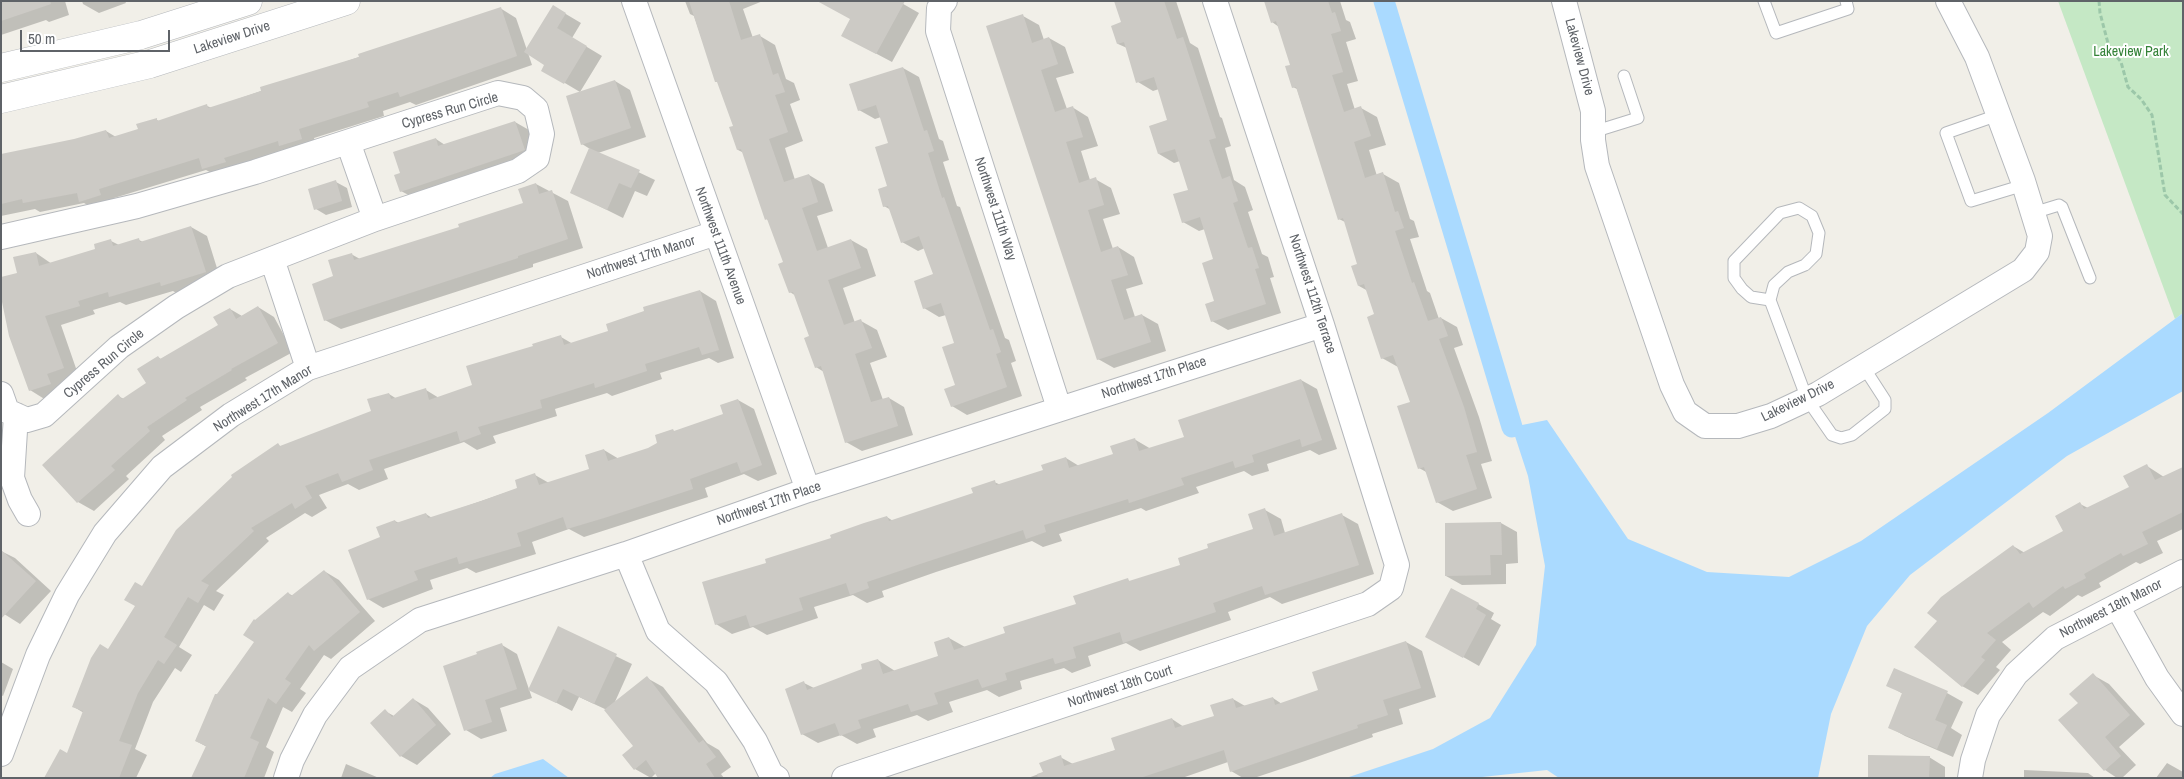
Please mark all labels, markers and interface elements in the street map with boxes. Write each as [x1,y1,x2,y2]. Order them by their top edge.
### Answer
street label: Lakeview Drive [1561,17,1597,97]
street label: Lakeview Drive [192,18,272,58]
scale bar [22,20,172,52]
text: 50 m [28,28,55,49]
park label: Lakeview Park [2093,44,2169,60]
street label: Cypress Run Circle [400,89,500,133]
street label: Northwest 111th Way [970,155,1020,263]
street label: Northwest 111th Avenue [691,185,749,307]
street label: Northwest 112th Terrace [1285,232,1339,356]
street label: Northwest 17th Manor [585,233,697,283]
street label: Cypress Run Circle [60,326,148,402]
street label: Northwest 17th Place [1100,353,1208,403]
street label: Northwest 17th Manor [211,362,315,436]
street label: Lakeview Drive [1759,376,1837,426]
street label: Northwest 17th Place [715,478,823,530]
street label: Northwest 18th Manor [2057,576,2165,642]
street label: Northwest 18th Court [1066,662,1174,712]

